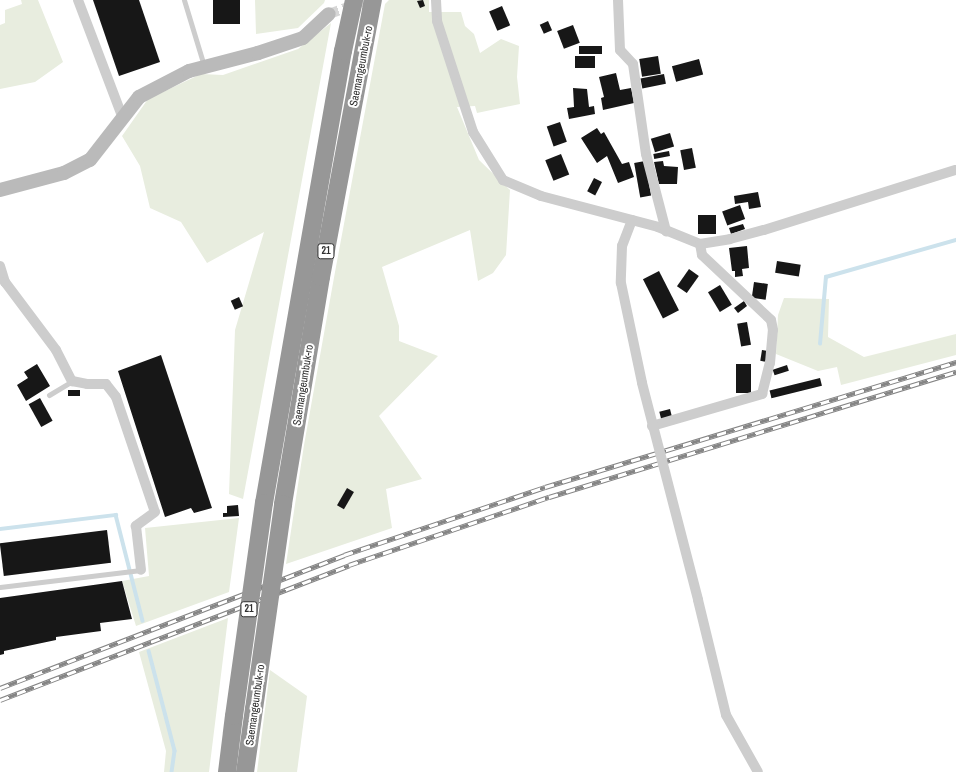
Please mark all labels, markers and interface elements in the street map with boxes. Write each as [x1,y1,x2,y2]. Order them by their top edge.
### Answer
street label: Saemangeumbuk-ro [347,25,375,107]
road number: 21 [317,243,335,259]
street label: Saemangeumbuk-ro [290,344,316,426]
road number: 21 [240,601,258,617]
street label: Saemangeumbuk-ro [243,664,267,746]

